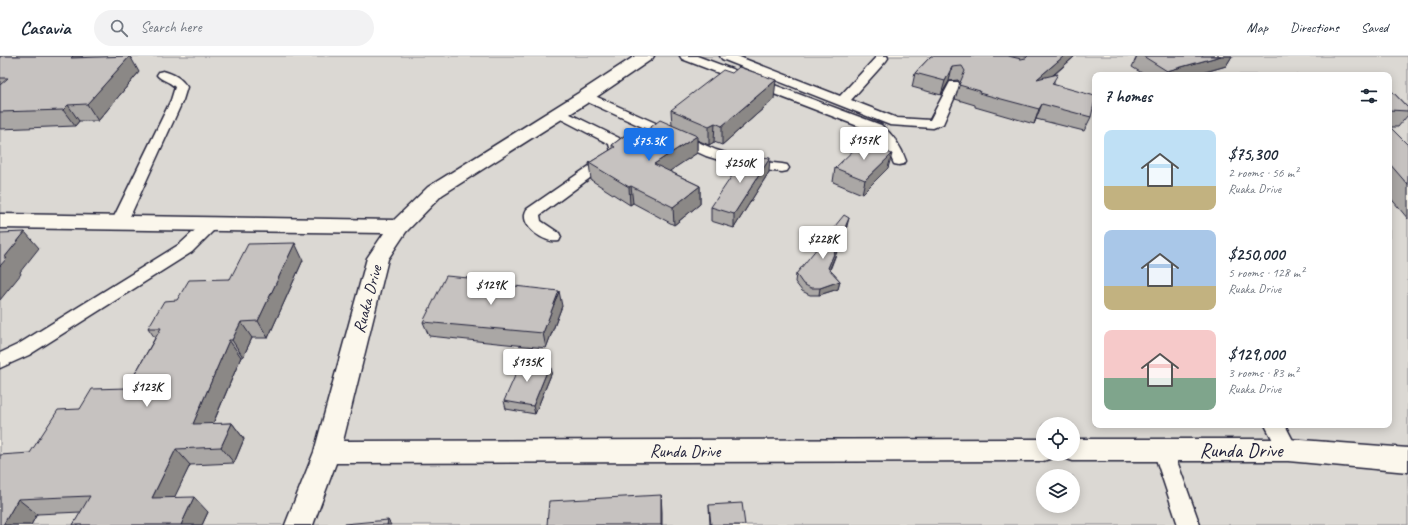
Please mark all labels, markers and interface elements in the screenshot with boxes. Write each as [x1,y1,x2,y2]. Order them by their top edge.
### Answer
search box [94,10,374,46]
text: Casavia [20,16,70,40]
icon: search [108,17,130,39]
text: Search here [140,18,202,37]
text: Map [1247,19,1268,36]
text: Directions [1290,19,1339,36]
text: Saved [1361,19,1388,36]
icon: filters [1358,85,1380,107]
text: 7 homes [1104,86,1152,107]
pin: $157K [836,127,892,161]
pin: $75.3K [616,128,682,162]
text: $157K [849,132,879,148]
text: $75.3K [633,133,665,149]
text: $75,300 [1228,144,1277,165]
icon: home [1136,146,1184,194]
pin: $250K [712,150,768,184]
text: $250K [725,155,755,171]
text: 2 rooms · 56 m² [1228,165,1298,181]
text: Ruaka Drive [1228,181,1281,197]
pin: $228K [795,226,851,260]
text: $228K [808,231,838,247]
text: $250,000 [1228,244,1285,265]
icon: home [1136,246,1184,294]
street label: Ruaka Drive [348,262,387,335]
text: 5 rooms · 128 m² [1228,265,1304,281]
pin: $129K [463,272,519,306]
text: $129K [476,277,506,293]
text: Ruaka Drive [1228,281,1281,297]
text: $129,000 [1228,344,1285,365]
icon: home [1136,346,1184,394]
pin: $135K [499,349,555,383]
text: $135K [512,354,542,370]
text: 3 rooms · 83 m² [1228,365,1298,381]
pin: $123K [119,374,175,408]
text: $123K [132,379,162,395]
text: Ruaka Drive [1228,381,1281,397]
map controls [1036,417,1080,513]
button: locate [1036,417,1080,461]
street label: Runda Drive [1200,438,1284,463]
street label: Runda Drive [650,441,722,462]
button: layers [1036,469,1080,513]

